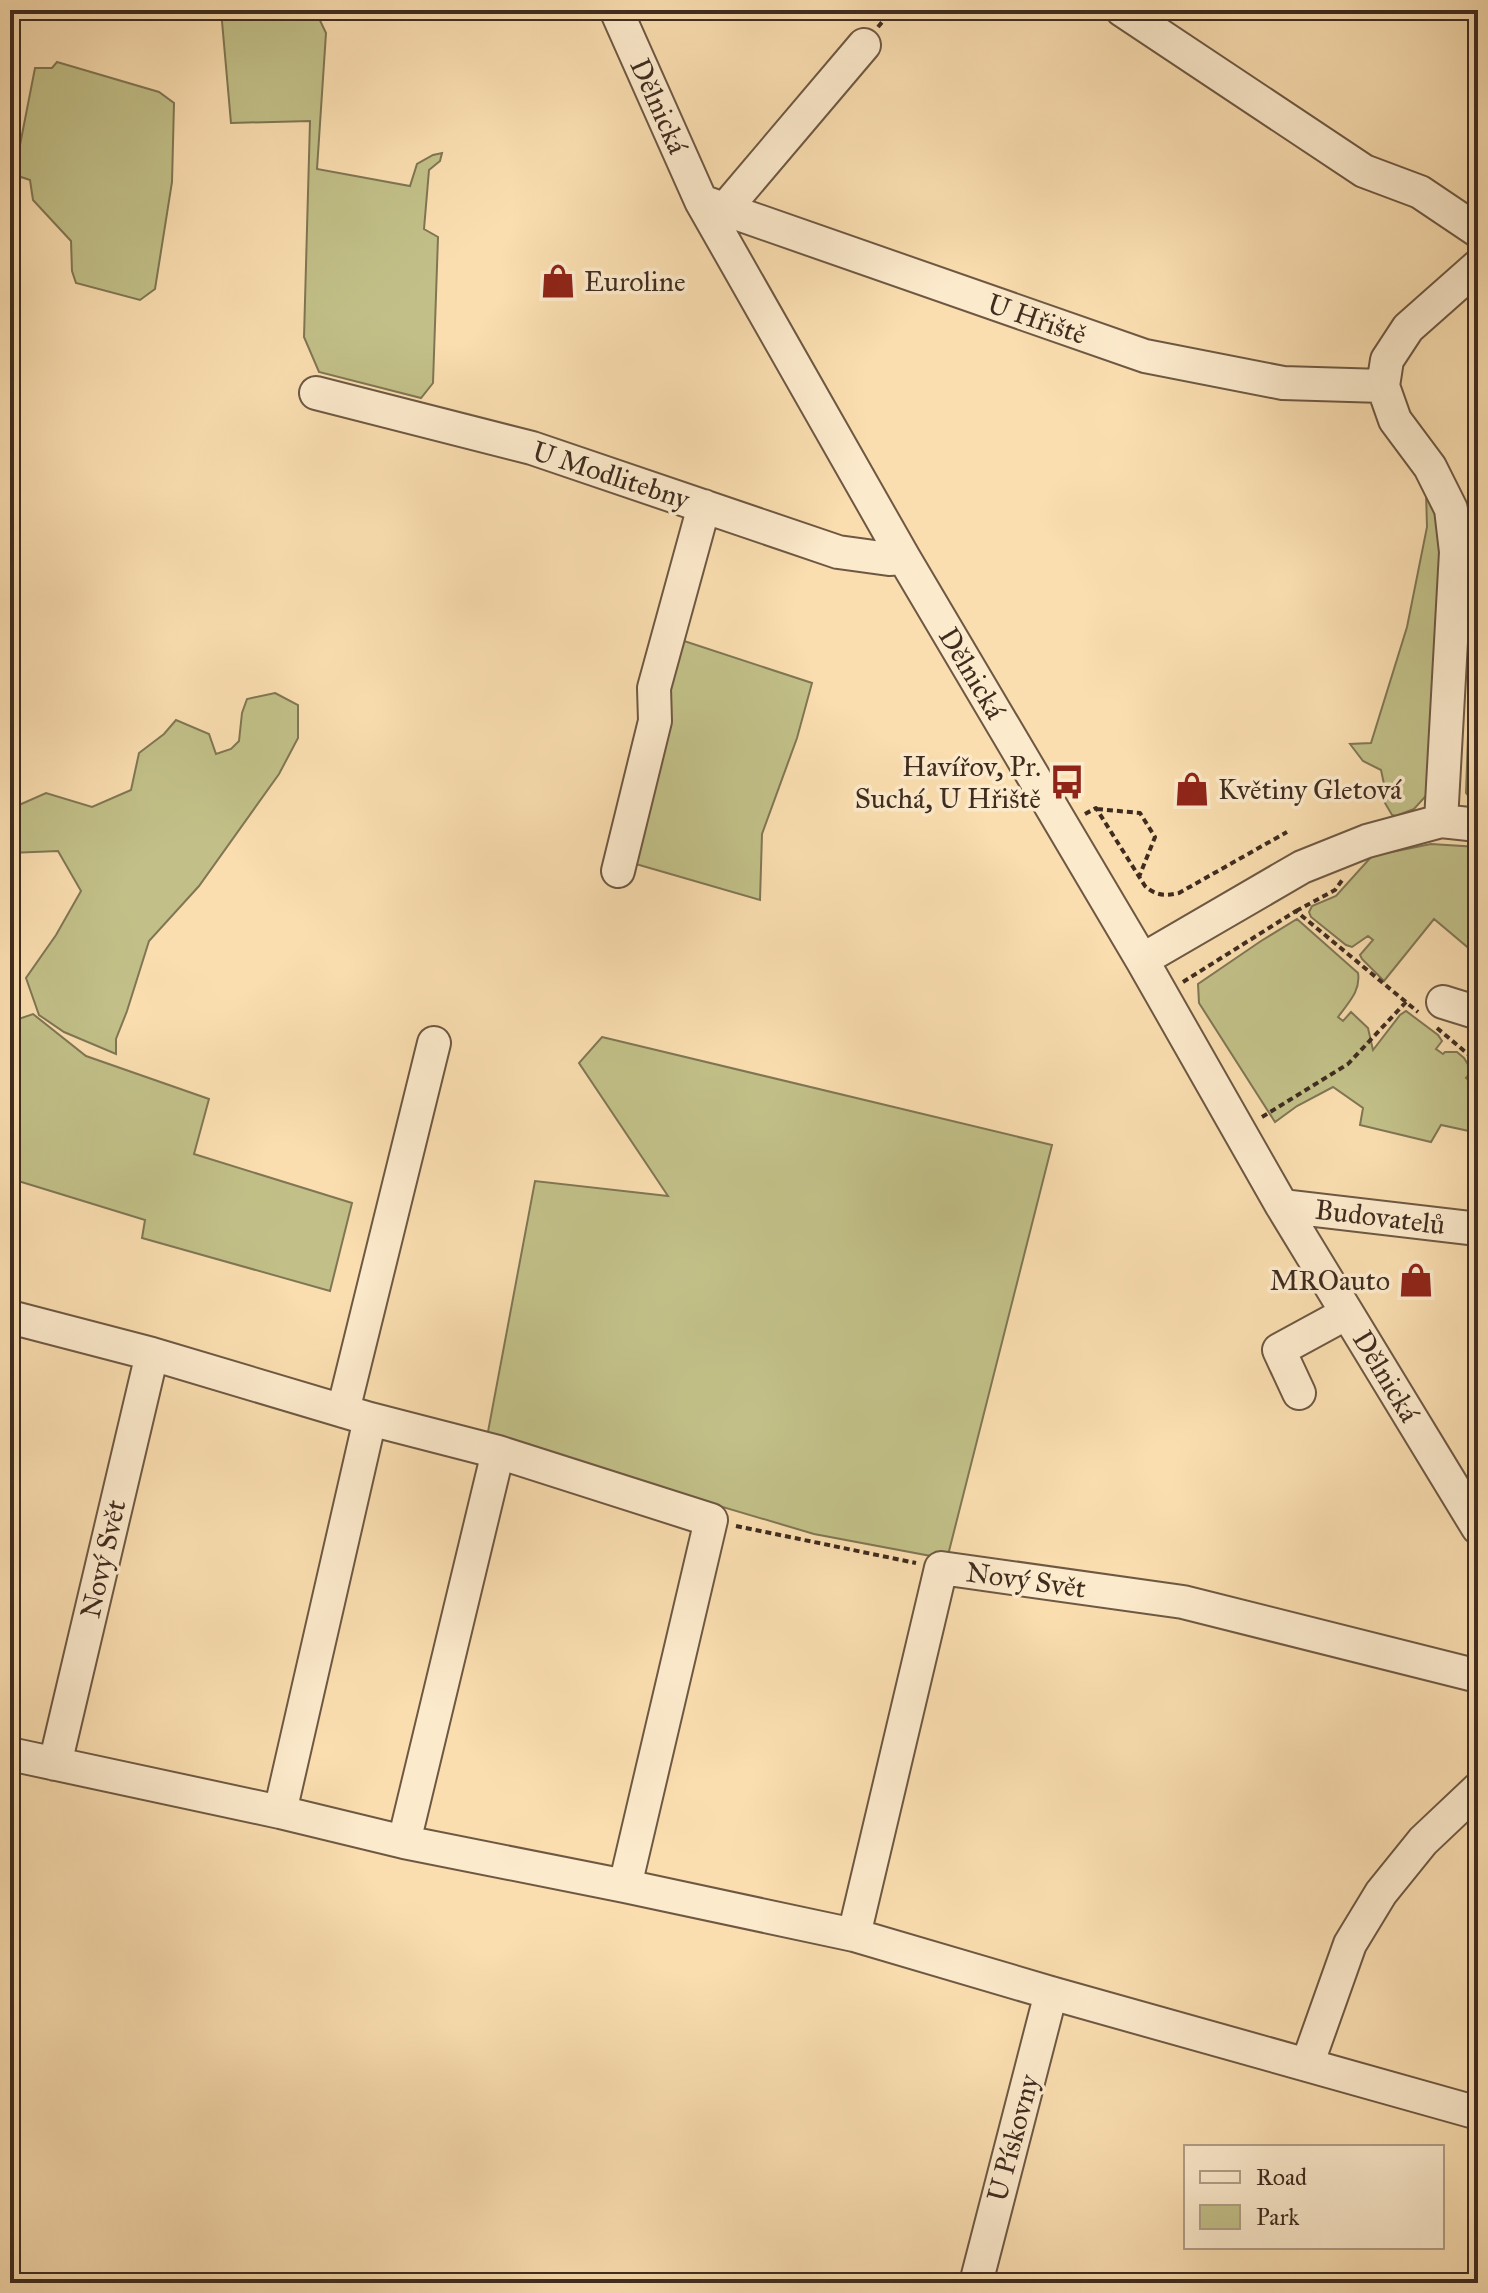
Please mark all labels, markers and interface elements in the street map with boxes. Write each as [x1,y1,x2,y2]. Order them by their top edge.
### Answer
street label: Dělnická [623,53,696,159]
shop icon: Euroline [539,262,577,300]
place label: Euroline [584,264,686,299]
street label: U Hřiště [983,286,1091,352]
street label: U Modlitebny [528,433,695,517]
street label: Dělnická [931,621,1013,725]
place label: Havířov, Pr. Suchá, U Hřiště [855,749,1041,816]
bus stop icon: Havířov, Pr. Suchá, U Hřiště [1048,763,1086,801]
shop icon: Květiny Gletová [1173,770,1211,808]
place label: Květiny Gletová [1218,772,1402,807]
street label: Budovatelů [1313,1192,1447,1242]
shop icon: MROauto [1397,1261,1435,1299]
place label: MROauto [1270,1263,1390,1298]
street label: Dělnická [1345,1324,1427,1428]
street label: Nový Svět [72,1496,134,1622]
street label: Nový Svět [964,1554,1088,1606]
street label: U Pískovny [979,2070,1047,2205]
legend [1184,2145,1444,2249]
text: Road [1256,2162,1307,2192]
text: Park [1256,2202,1300,2232]

